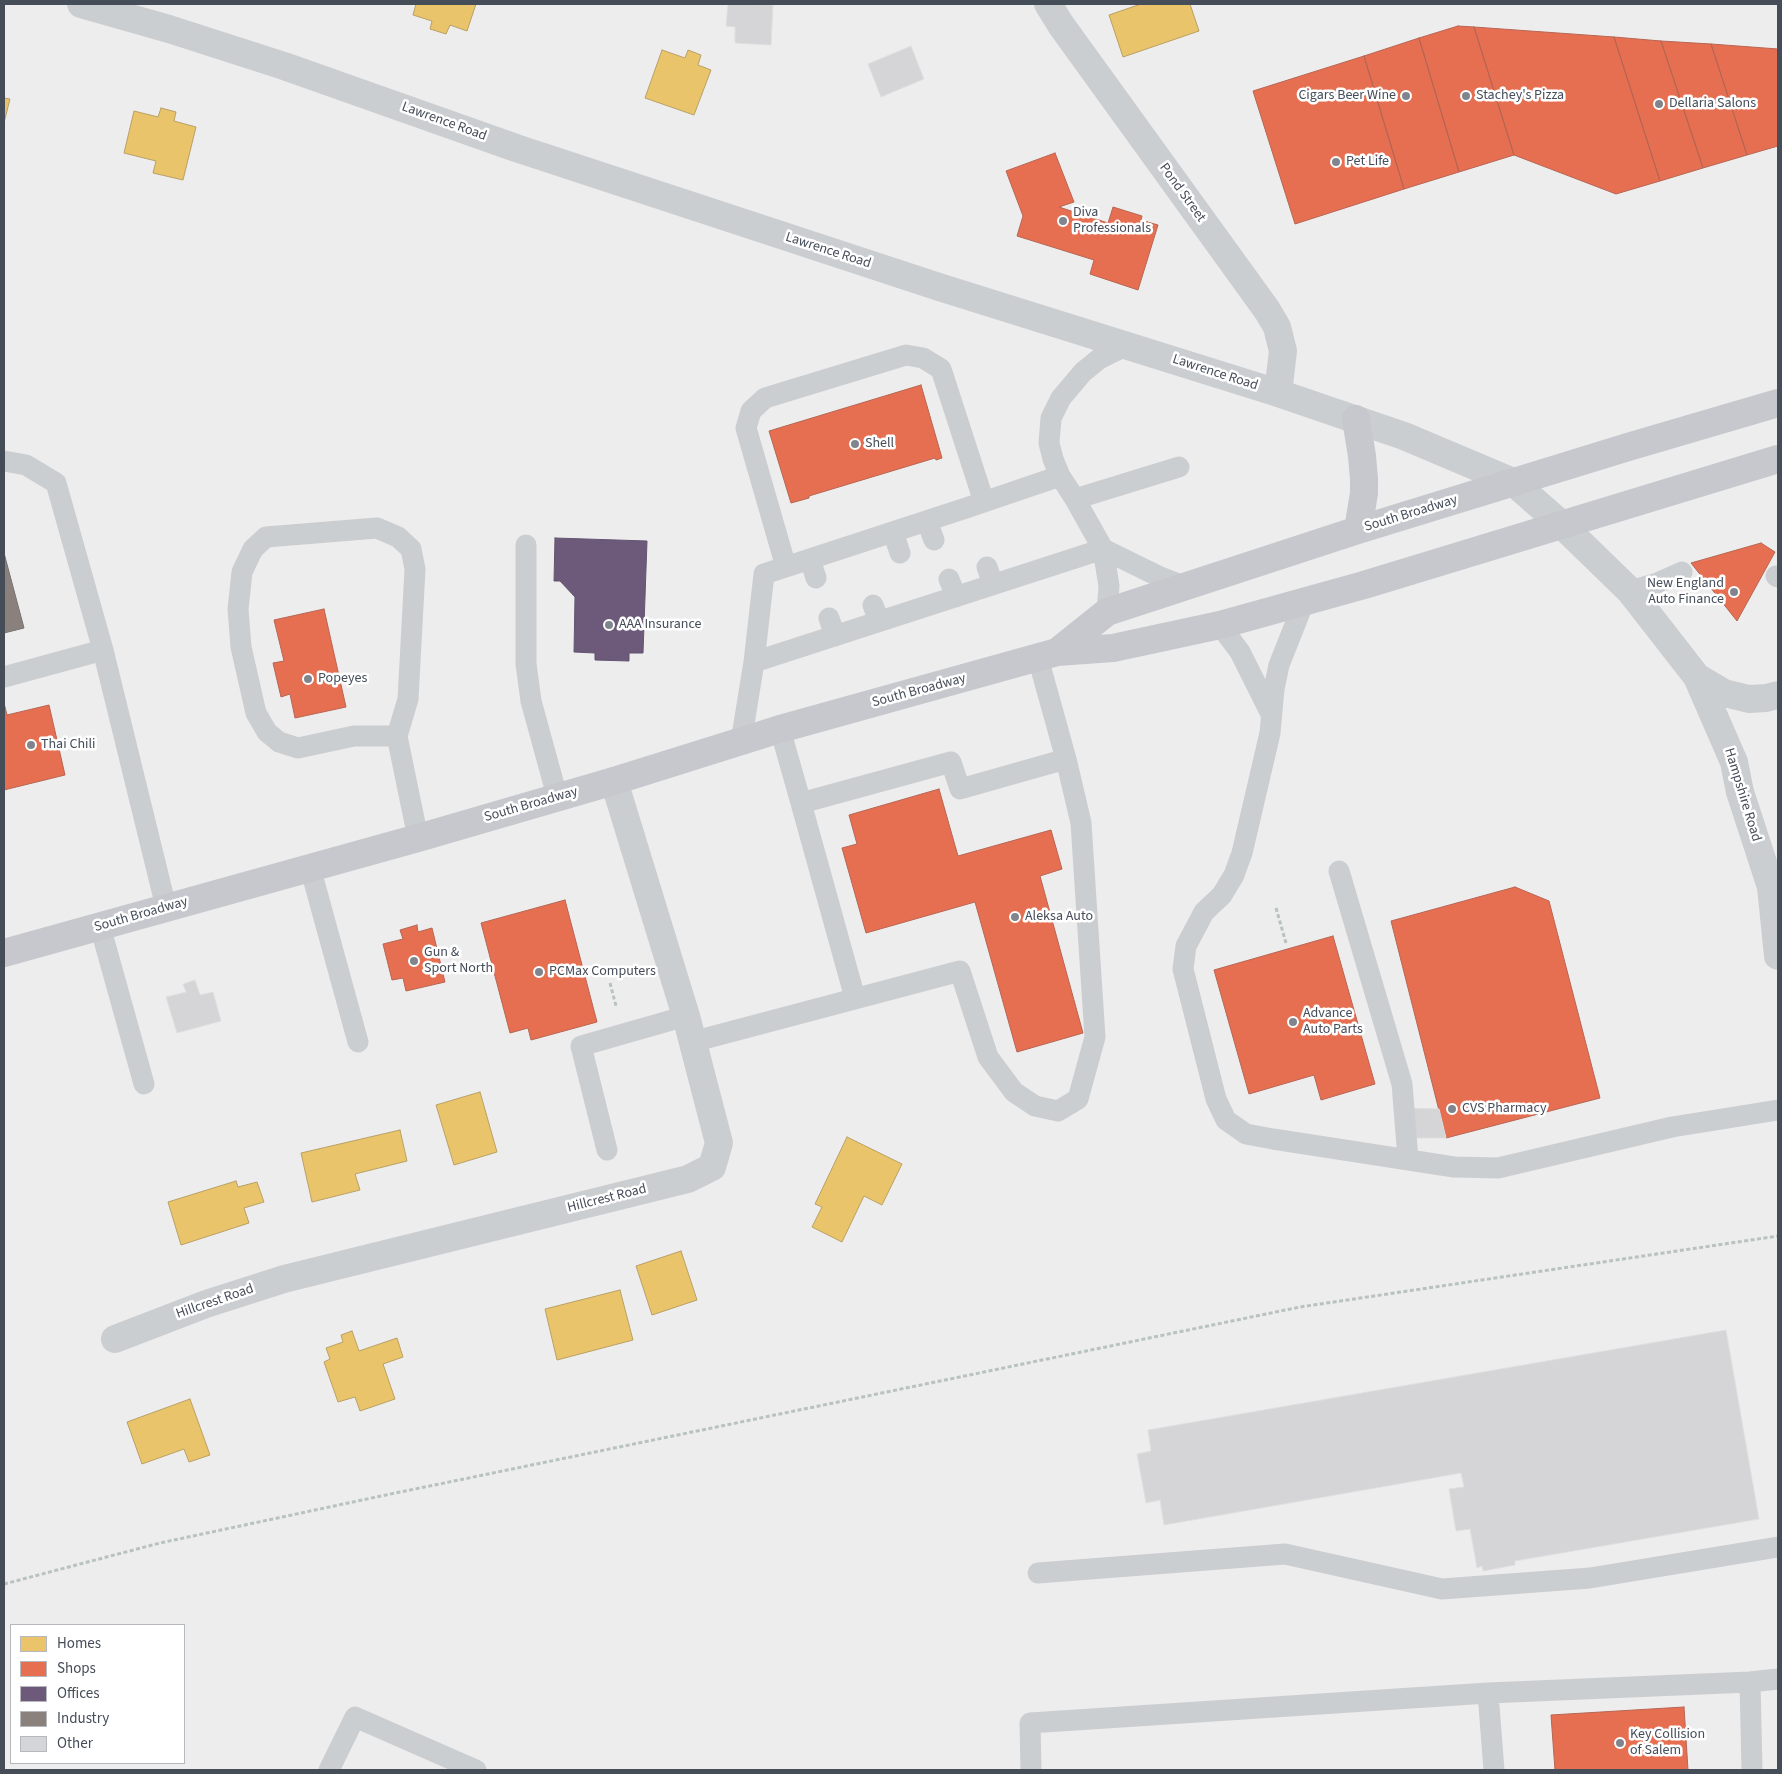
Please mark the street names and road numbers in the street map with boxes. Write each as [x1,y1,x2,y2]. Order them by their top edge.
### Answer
street label: Lawrence Road [399,99,489,145]
street label: Pond Street [1155,160,1209,226]
street label: Lawrence Road [783,229,873,273]
street label: Lawrence Road [1170,351,1260,395]
street label: South Broadway [1362,492,1460,536]
street label: South Broadway [870,670,968,712]
street label: Hampshire Road [1720,746,1764,844]
street label: South Broadway [482,784,580,826]
street label: South Broadway [92,894,190,936]
street label: Hillcrest Road [566,1181,648,1217]
street label: Hillcrest Road [174,1281,256,1323]

